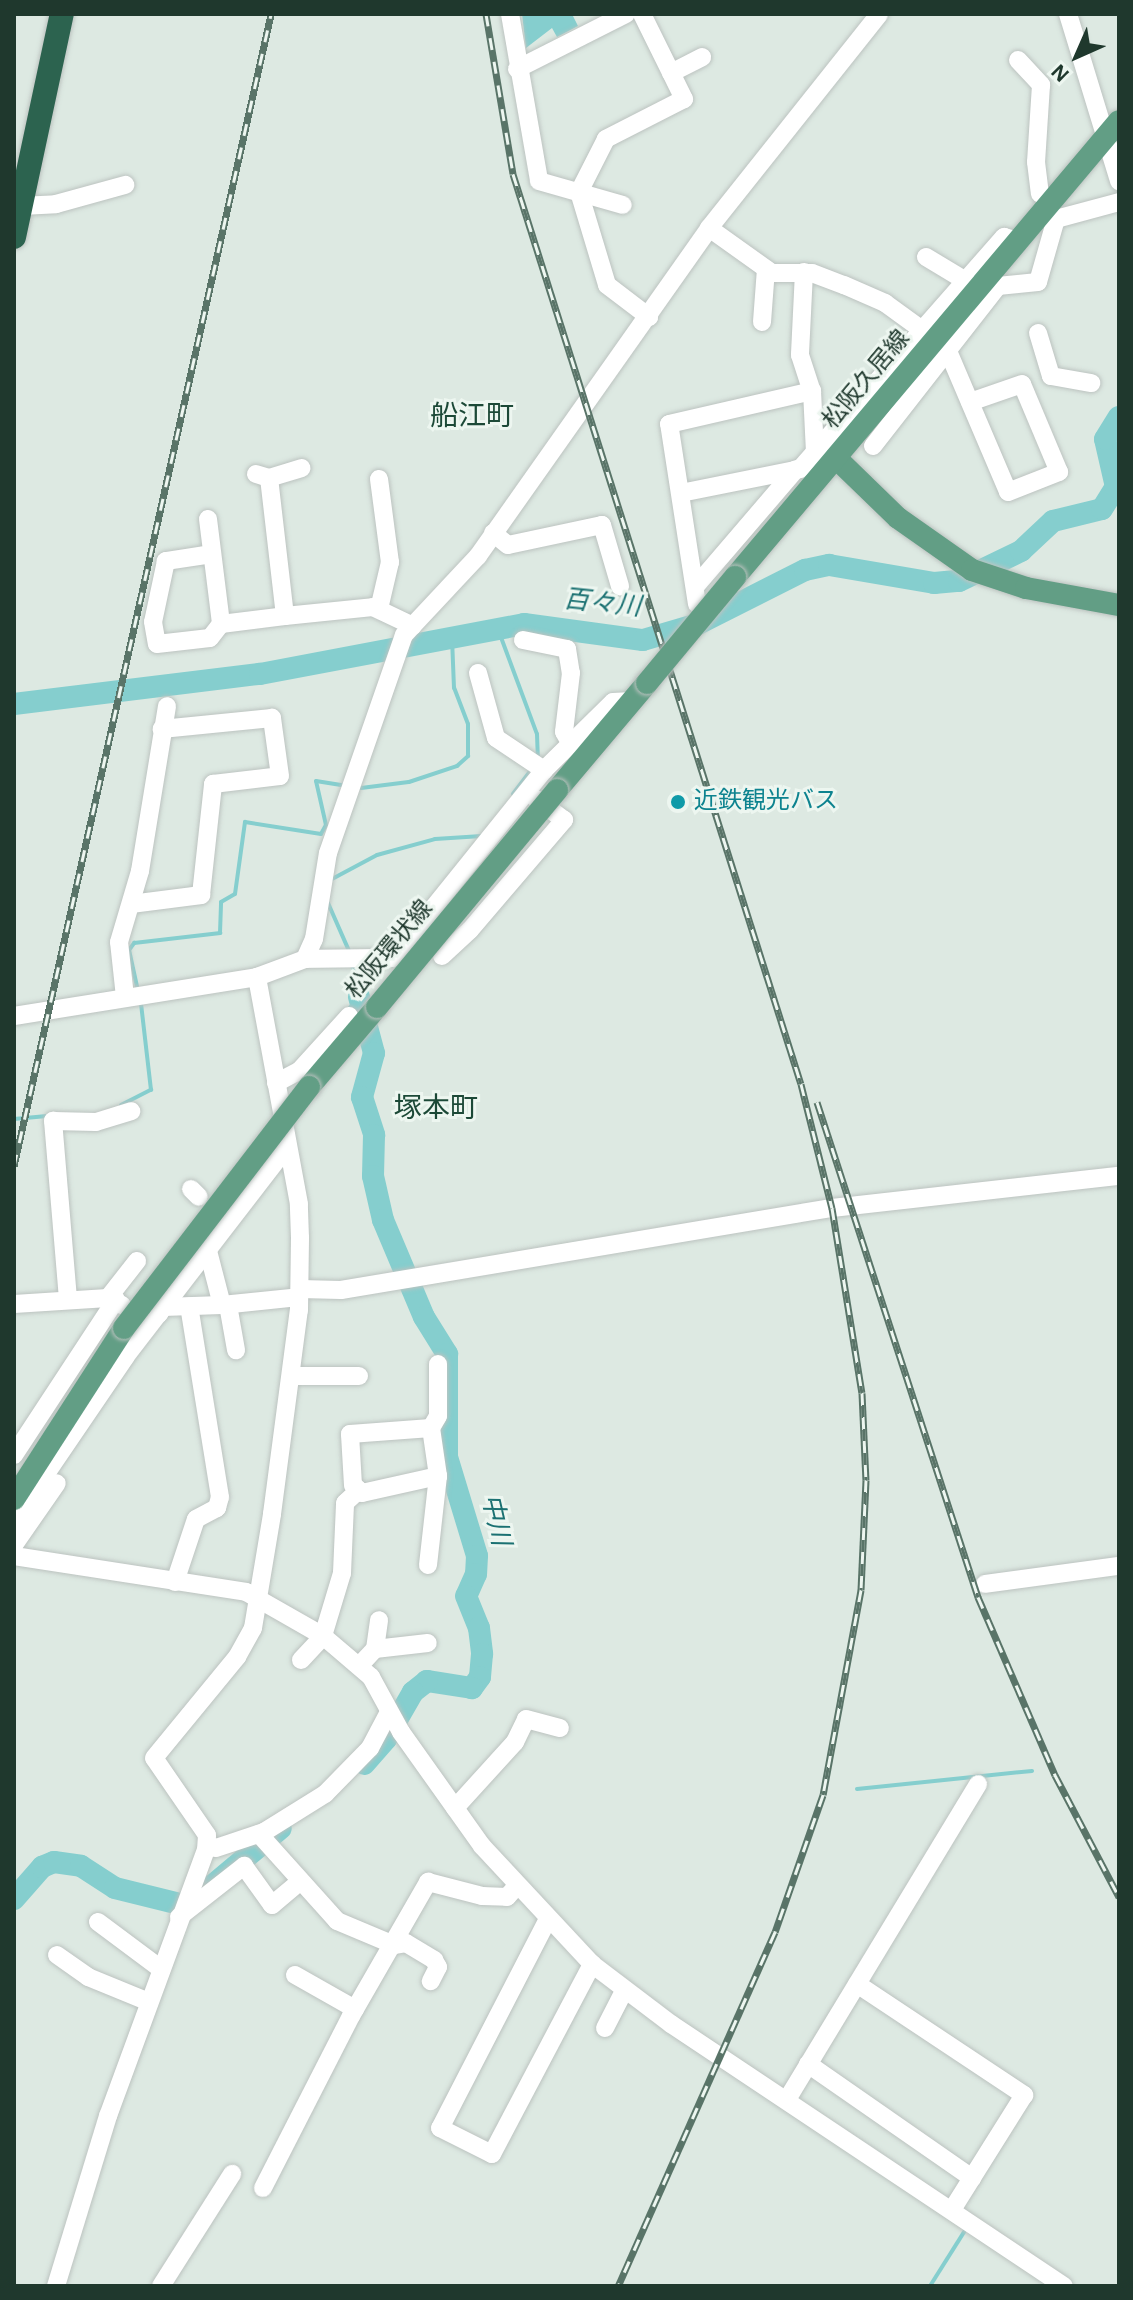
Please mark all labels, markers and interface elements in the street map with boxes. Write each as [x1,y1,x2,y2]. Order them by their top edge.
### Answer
north arrow [1037,16,1117,96]
text: N [1047,60,1073,86]
street label: 松阪久居線 [817,325,917,435]
district label: 船江町 [430,400,514,434]
water label: 百々川 [562,584,642,624]
place label: 近鉄観光バス [694,788,838,816]
marker: 近鉄観光バス [669,793,687,811]
street label: 松阪環状線 [340,895,440,1005]
district label: 塚本町 [394,1092,478,1126]
water label: 中川 [474,1491,516,1549]

